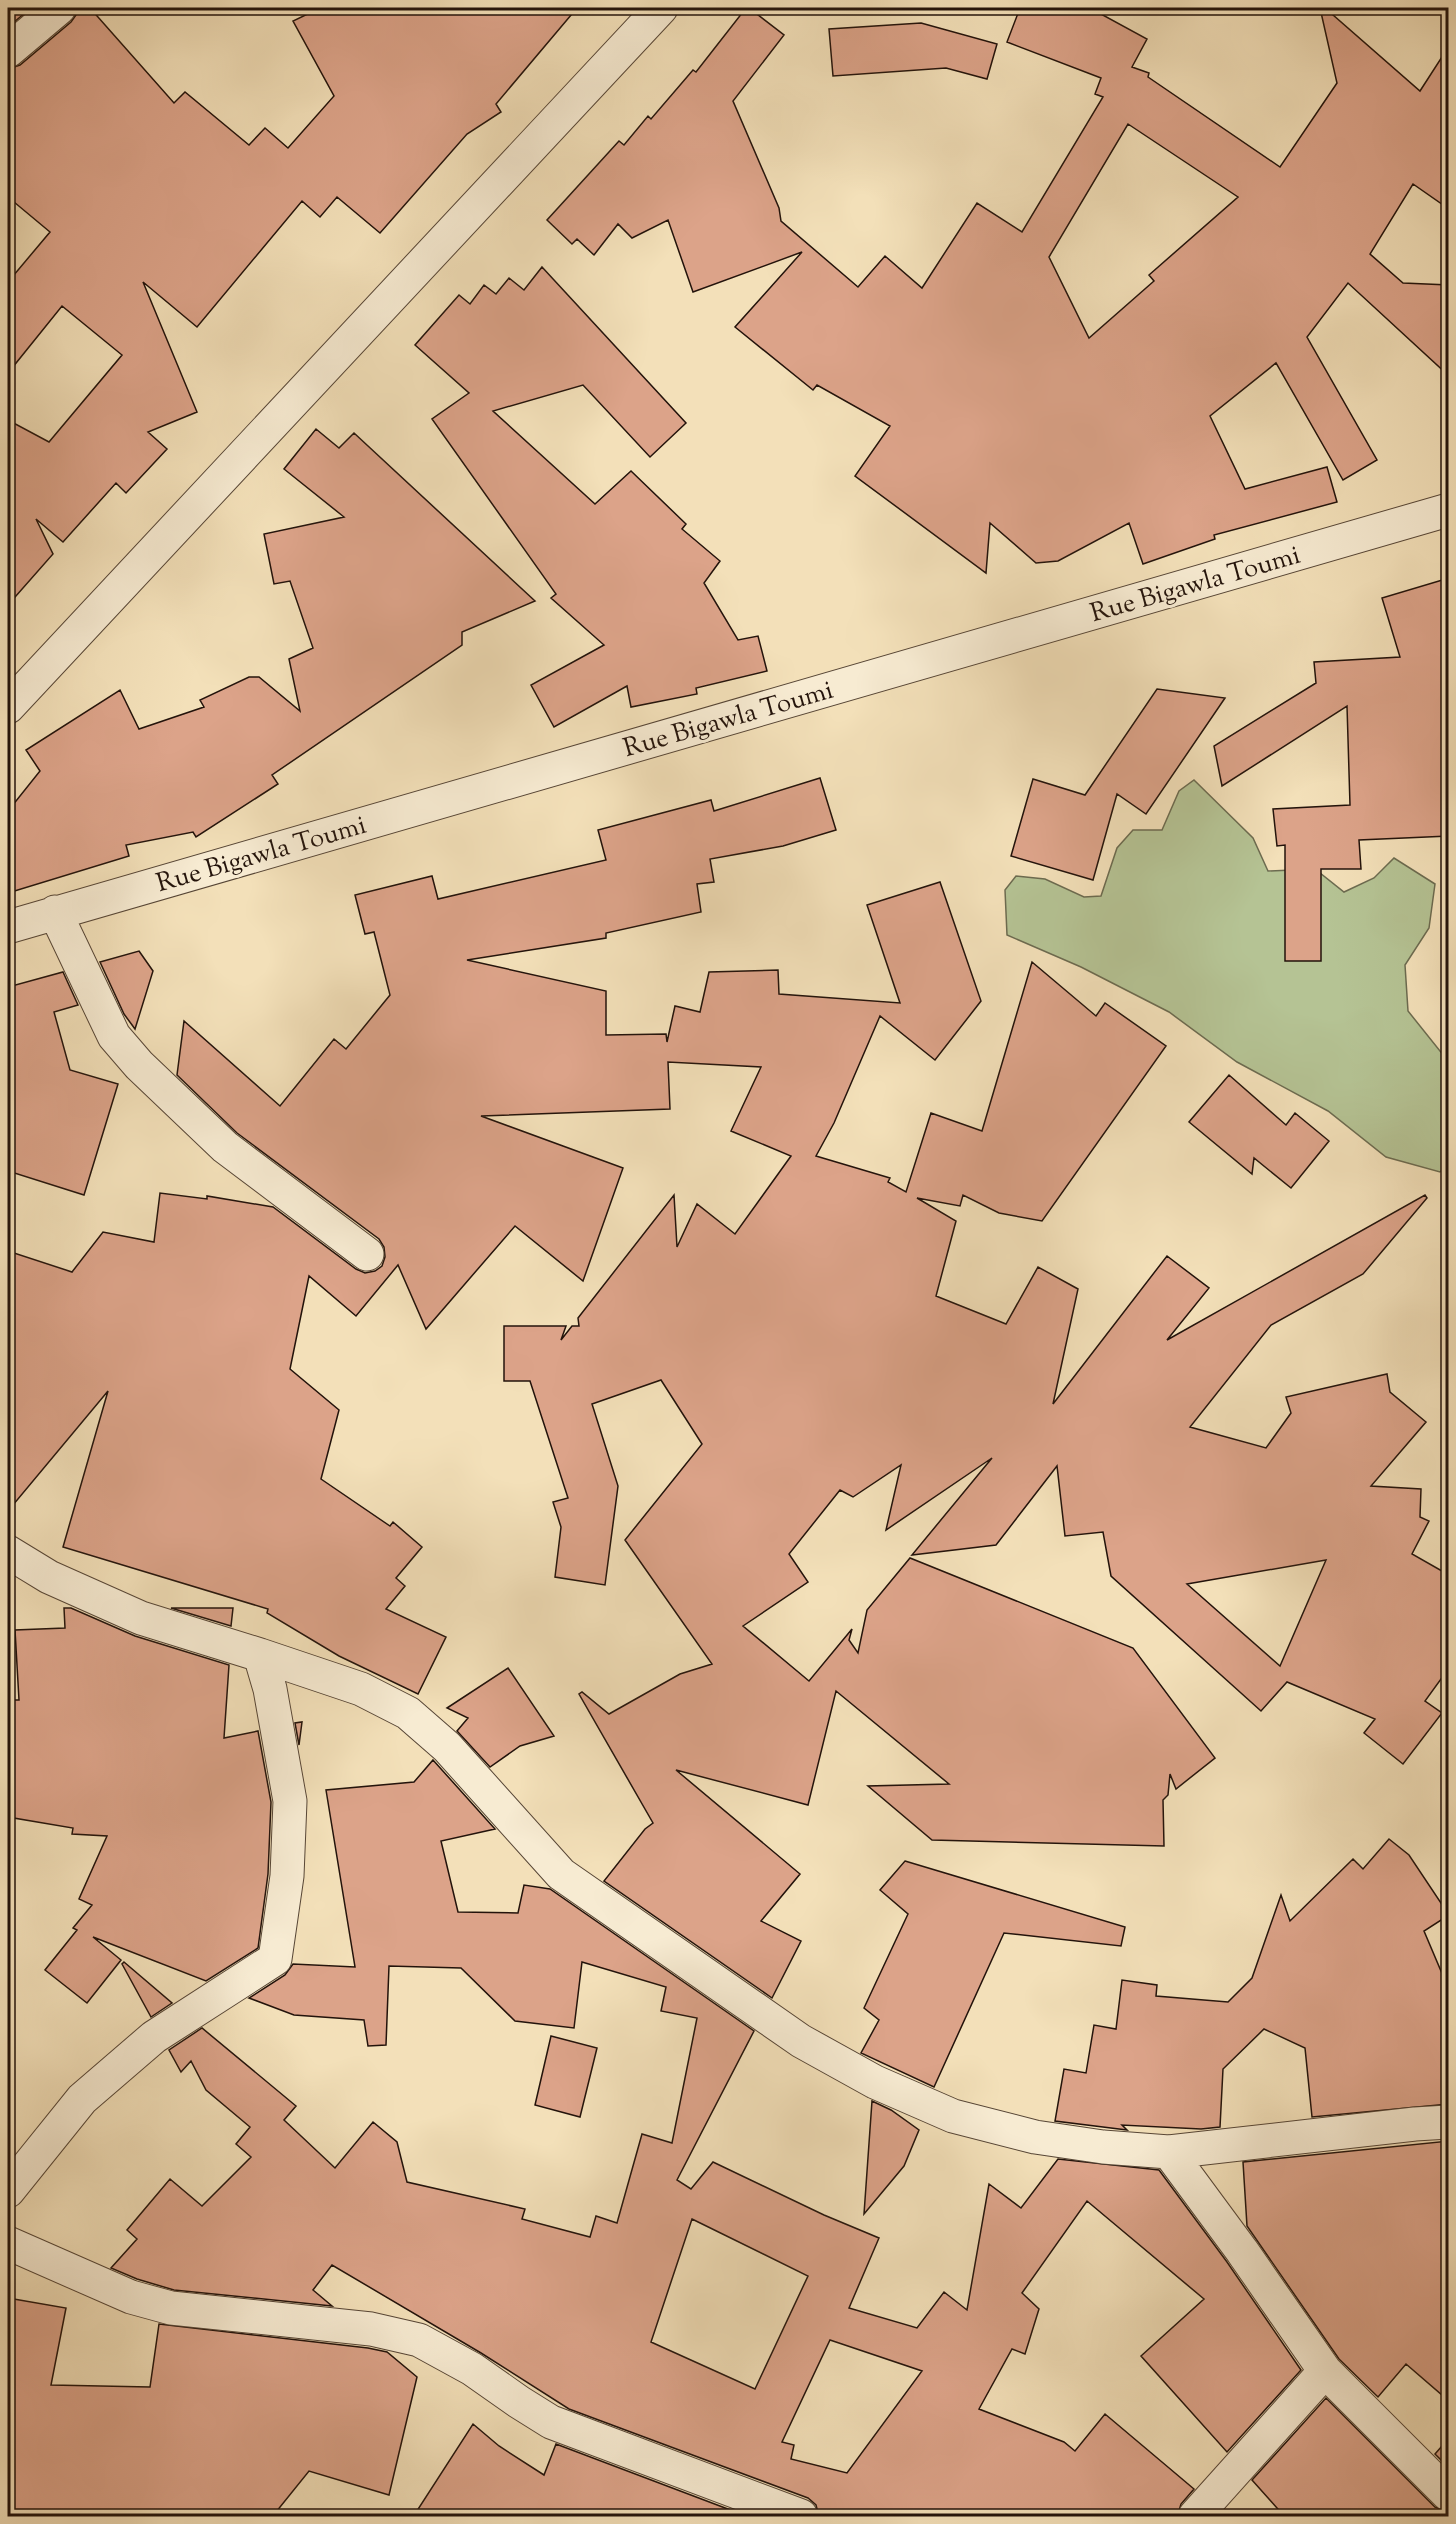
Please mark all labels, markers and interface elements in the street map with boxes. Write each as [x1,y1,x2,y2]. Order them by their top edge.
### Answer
street label: Rue Bigawla Toumi [1086,538,1305,633]
street label: Rue Bigawla Toumi [619,673,838,768]
street label: Rue Bigawla Toumi [152,808,371,903]

